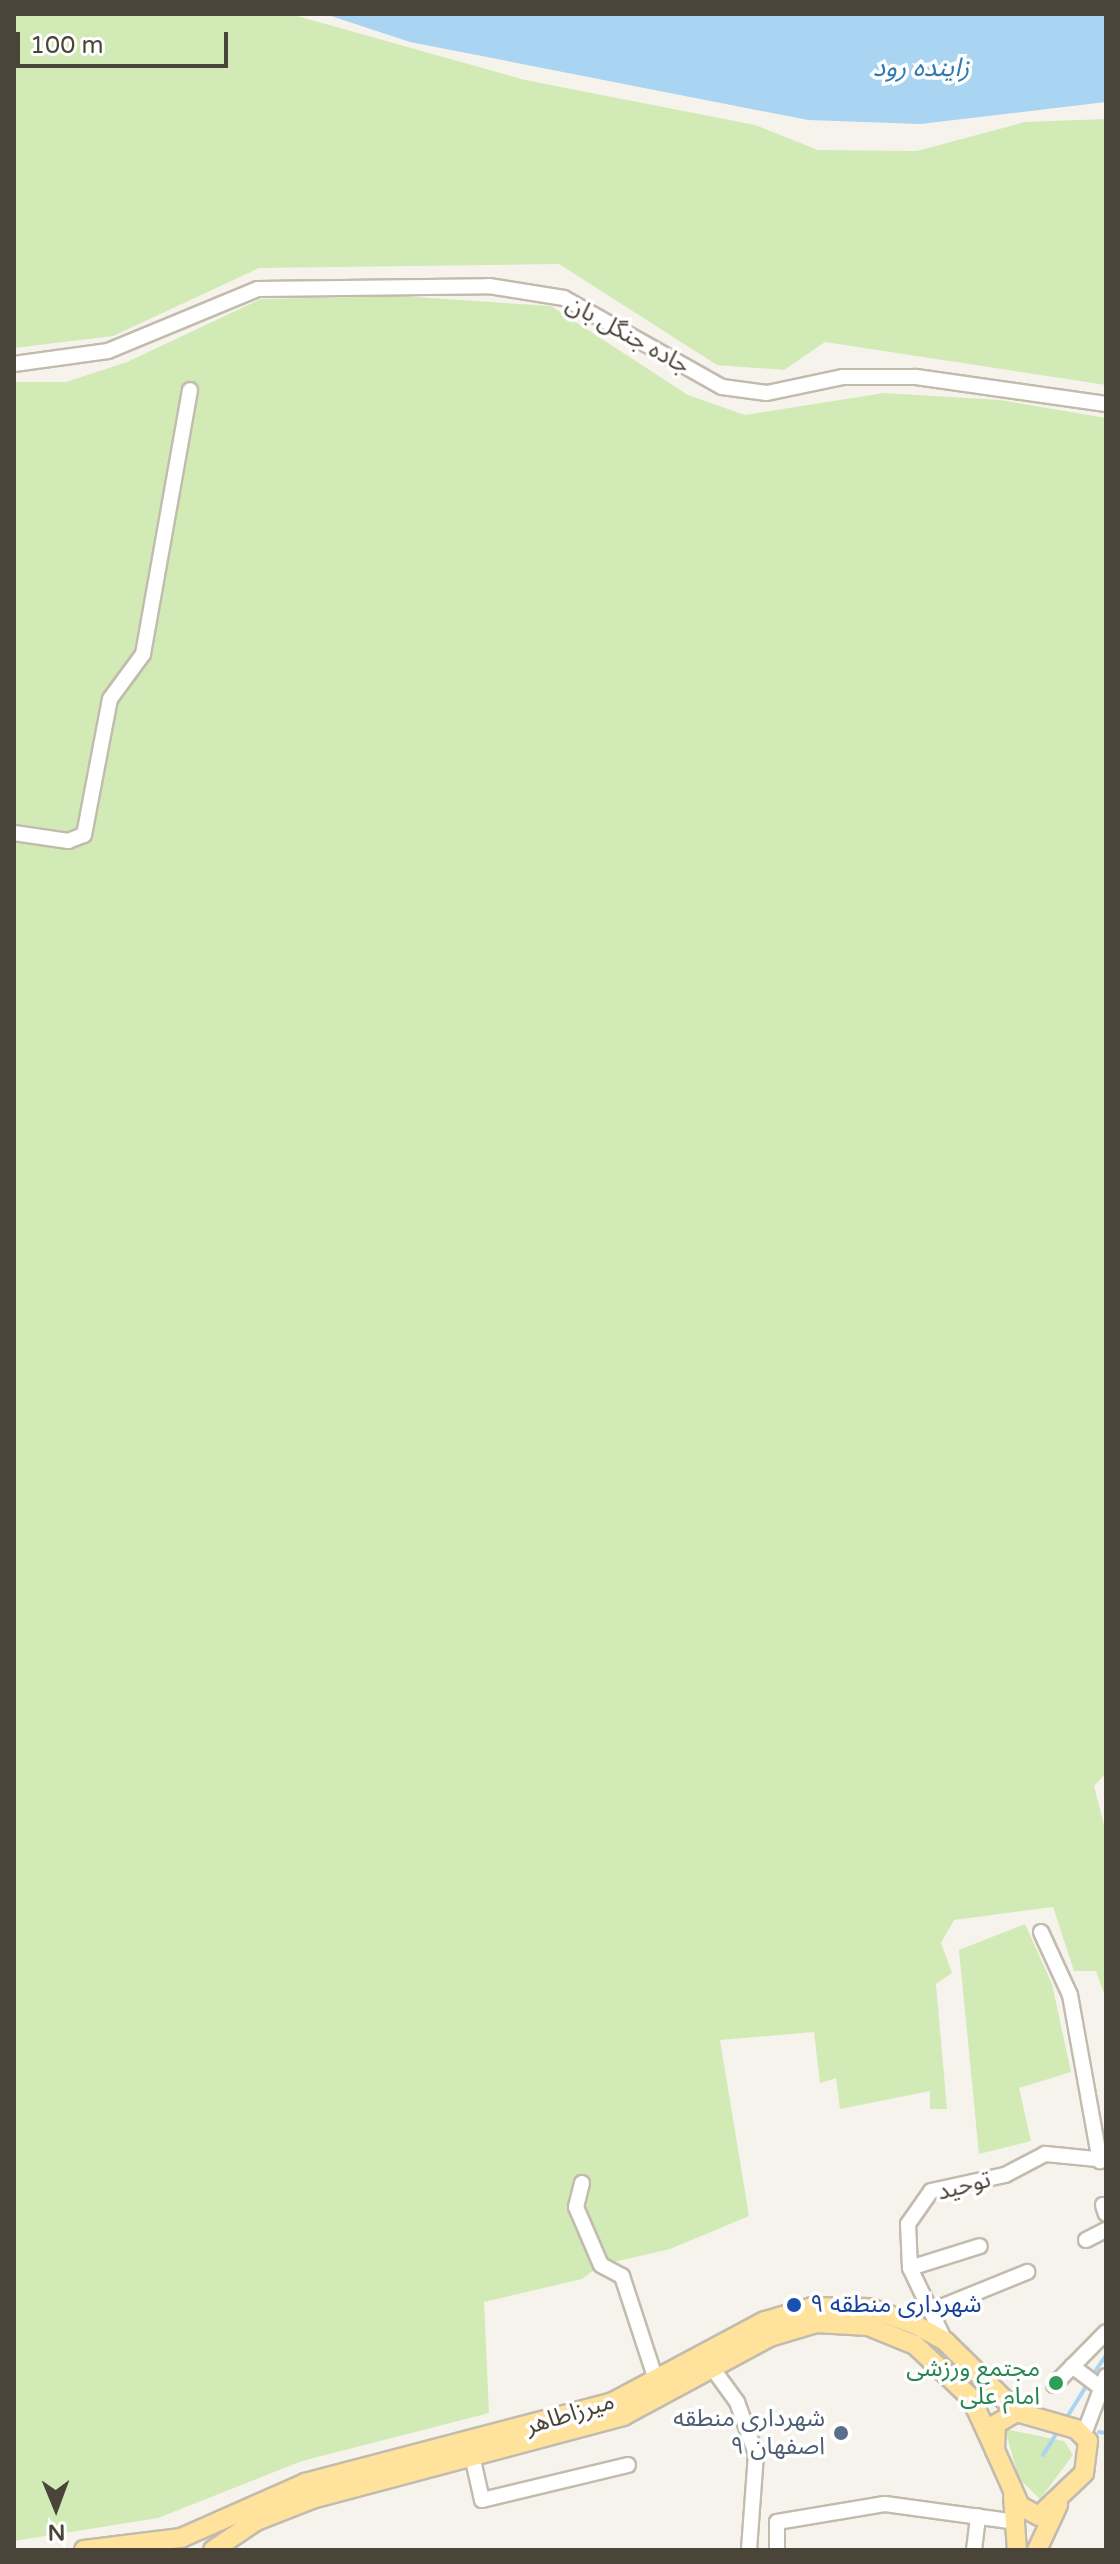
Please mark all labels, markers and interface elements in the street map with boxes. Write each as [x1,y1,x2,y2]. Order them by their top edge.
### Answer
scale bar [20,16,232,66]
text: 100 m [30,31,104,60]
water label: زاینده رود [873,52,969,84]
street label: جاده جنگل بان [561,289,695,381]
street label: توحید [934,2165,994,2207]
place label: شهرداری منطقه ۹ [810,2291,982,2319]
marker: شهرداری منطقه ۹ [785,2296,803,2314]
place label: مجتمع ورزشی امام علی [906,2355,1040,2411]
marker: مجتمع ورزشی امام علی [1047,2374,1065,2392]
street label: میرزاطاهر [522,2387,618,2441]
place label: شهرداری منطقه ۹ اصفهان [673,2405,825,2461]
marker: شهرداری منطقه ۹ اصفهان [832,2424,850,2442]
north arrow [16,2468,96,2548]
text: N [47,2519,65,2545]

